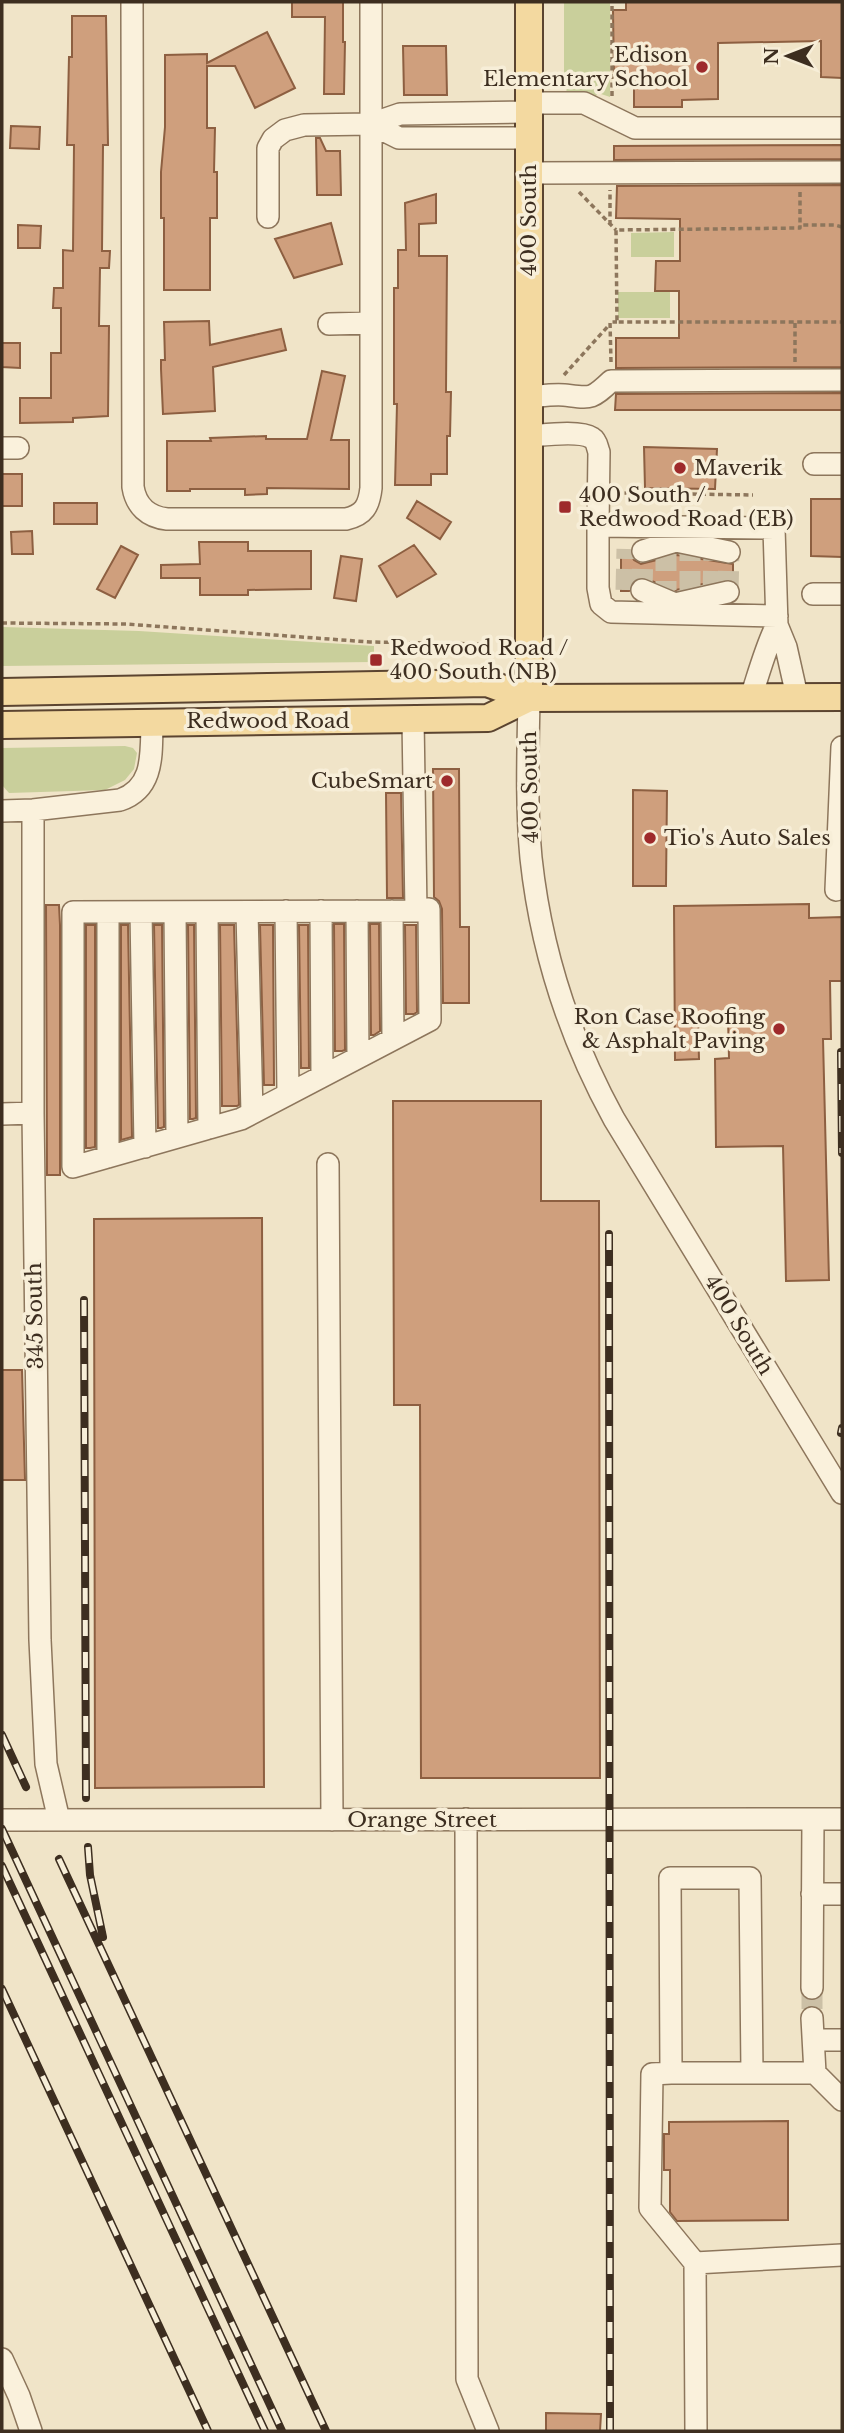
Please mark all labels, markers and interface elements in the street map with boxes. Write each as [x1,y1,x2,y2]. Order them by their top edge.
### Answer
north arrow [753,21,823,91]
place label: Edison Elementary School [483,42,688,92]
text: N [760,47,783,65]
marker: Edison Elementary School [694,59,710,75]
street label: 400 South [516,164,542,276]
place label: Maverik [694,455,783,481]
marker: Maverik [672,460,688,476]
place label: 400 South / Redwood Road (EB) [579,482,793,532]
marker: 400 South / Redwood Road (EB) [557,499,573,515]
place label: Redwood Road / 400 South (NB) [390,635,569,685]
marker: Redwood Road / 400 South (NB) [368,652,384,668]
street label: Redwood Road [186,708,350,734]
street label: 400 South [516,731,544,843]
place label: CubeSmart [311,768,433,794]
marker: CubeSmart [439,773,455,789]
place label: Tio's Auto Sales [664,825,831,851]
marker: Tio's Auto Sales [642,830,658,846]
place label: Ron Case Roofing & Asphalt Paving [574,1004,765,1054]
marker: Ron Case Roofing & Asphalt Paving [771,1021,787,1037]
street label: 345 South [21,1262,49,1370]
street label: 400 South [699,1270,779,1380]
street label: Orange Street [347,1807,497,1833]

